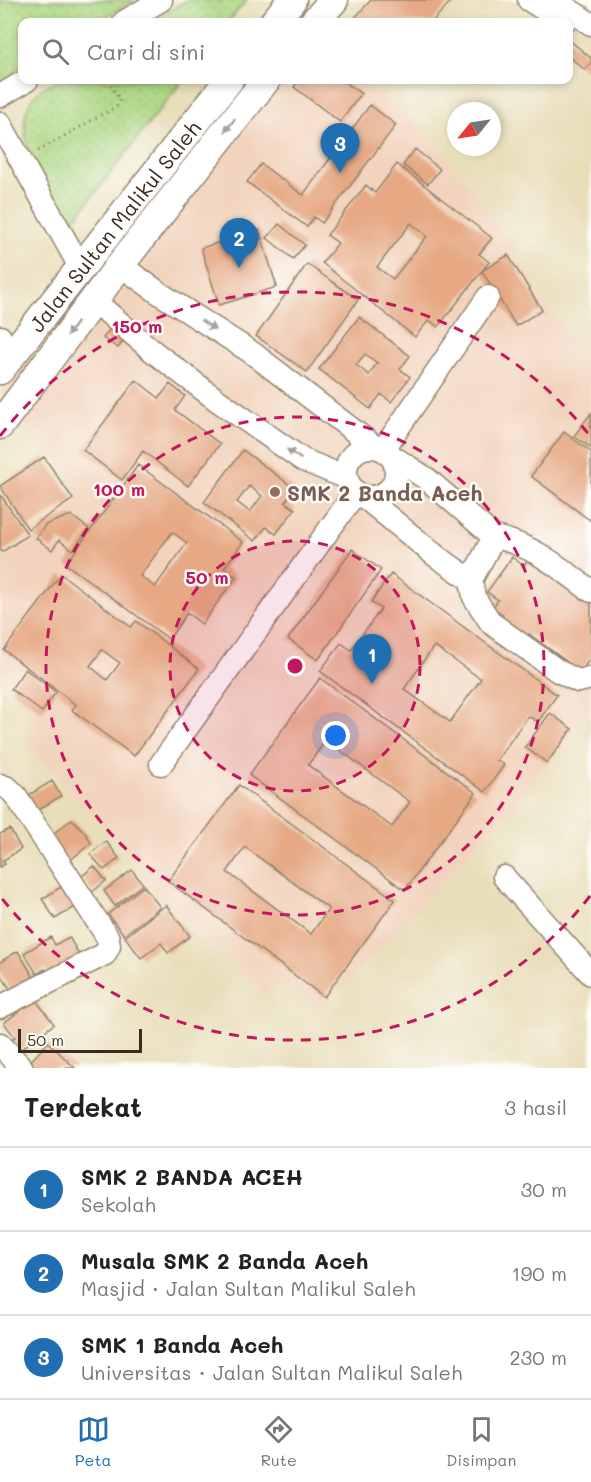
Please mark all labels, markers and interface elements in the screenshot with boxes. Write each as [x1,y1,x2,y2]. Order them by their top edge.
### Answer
search box [18,18,573,84]
icon: search [39,35,72,68]
text: Cari di sini [87,37,205,66]
north arrow [447,102,501,156]
street label: Jalan Sultan Malikul Saleh [22,114,206,337]
one-way arrow [224,118,236,133]
pin: 3 [320,124,360,173]
pin: 2 [220,218,258,268]
text: 150 m [112,314,162,338]
one-way arrow [200,319,216,330]
one-way arrow [66,322,78,337]
one-way arrow [286,448,302,460]
text: 100 m [93,477,145,501]
place label: SMK 2 Banda Aceh [287,479,483,506]
marker: SMK 2 Banda Aceh [268,485,282,499]
text: 50 m [186,565,228,589]
pin: 1 [352,634,392,684]
centre of rings [285,656,305,676]
your location [321,721,350,750]
scale bar [18,1026,142,1054]
text: 50 m [27,1029,64,1050]
text: Terdekat [24,1090,142,1124]
text: 3 hasil [504,1094,567,1120]
text: SMK 2 BANDA ACEH [81,1162,303,1191]
text: 1 [39,1176,48,1202]
text: 30 m [521,1176,567,1202]
text: Sekolah [81,1191,156,1217]
text: Musala SMK 2 Banda Aceh [81,1246,368,1275]
text: 2 [38,1260,49,1286]
text: 190 m [512,1260,567,1286]
text: Masjid · Jalan Sultan Malikul Saleh [81,1275,415,1301]
text: SMK 1 Banda Aceh [81,1330,283,1359]
text: 3 [38,1344,50,1370]
text: 230 m [509,1344,567,1370]
text: Universitas · Jalan Sultan Malikul Saleh [81,1359,462,1385]
tab: Peta [75,1413,111,1470]
tab: Rute [261,1413,297,1470]
tab: Disimpan [446,1413,516,1470]

